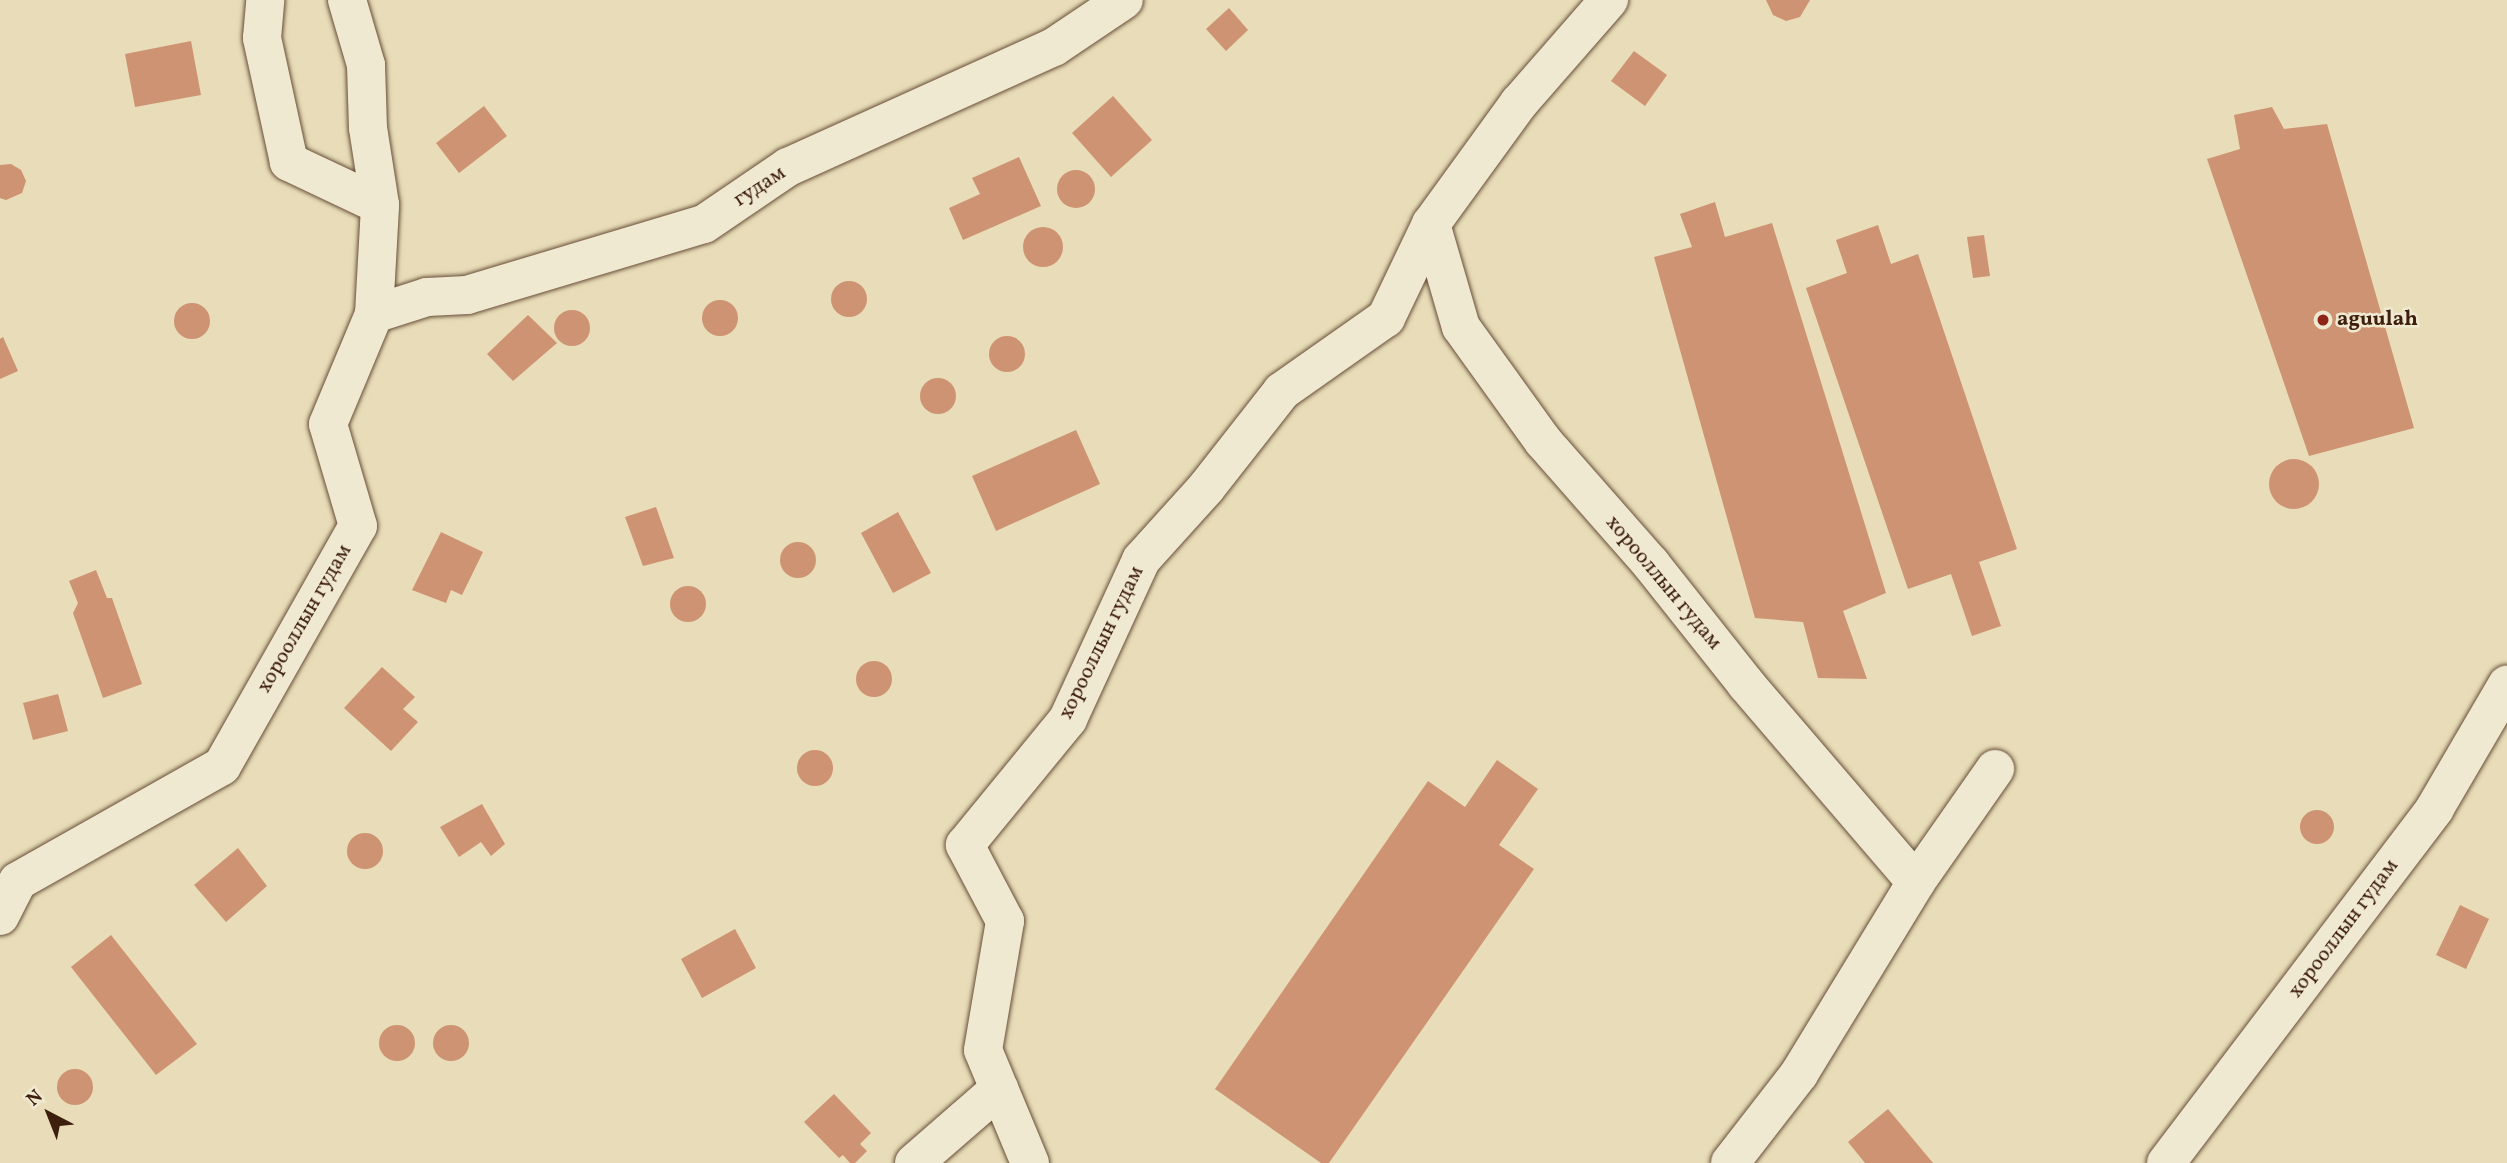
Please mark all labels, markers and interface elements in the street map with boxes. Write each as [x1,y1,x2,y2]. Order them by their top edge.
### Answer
street label: гудам [729,161,791,213]
place label: aguulah [2337,307,2418,333]
marker: aguulah [2315,312,2331,328]
street label: хорооллын гудам [1600,511,1726,655]
street label: хорооллын гудам [252,540,358,698]
street label: хорооллын гудам [1054,562,1150,724]
street label: хорооллын гудам [2284,855,2404,1003]
north arrow [14,1079,84,1149]
text: N [21,1084,49,1113]

